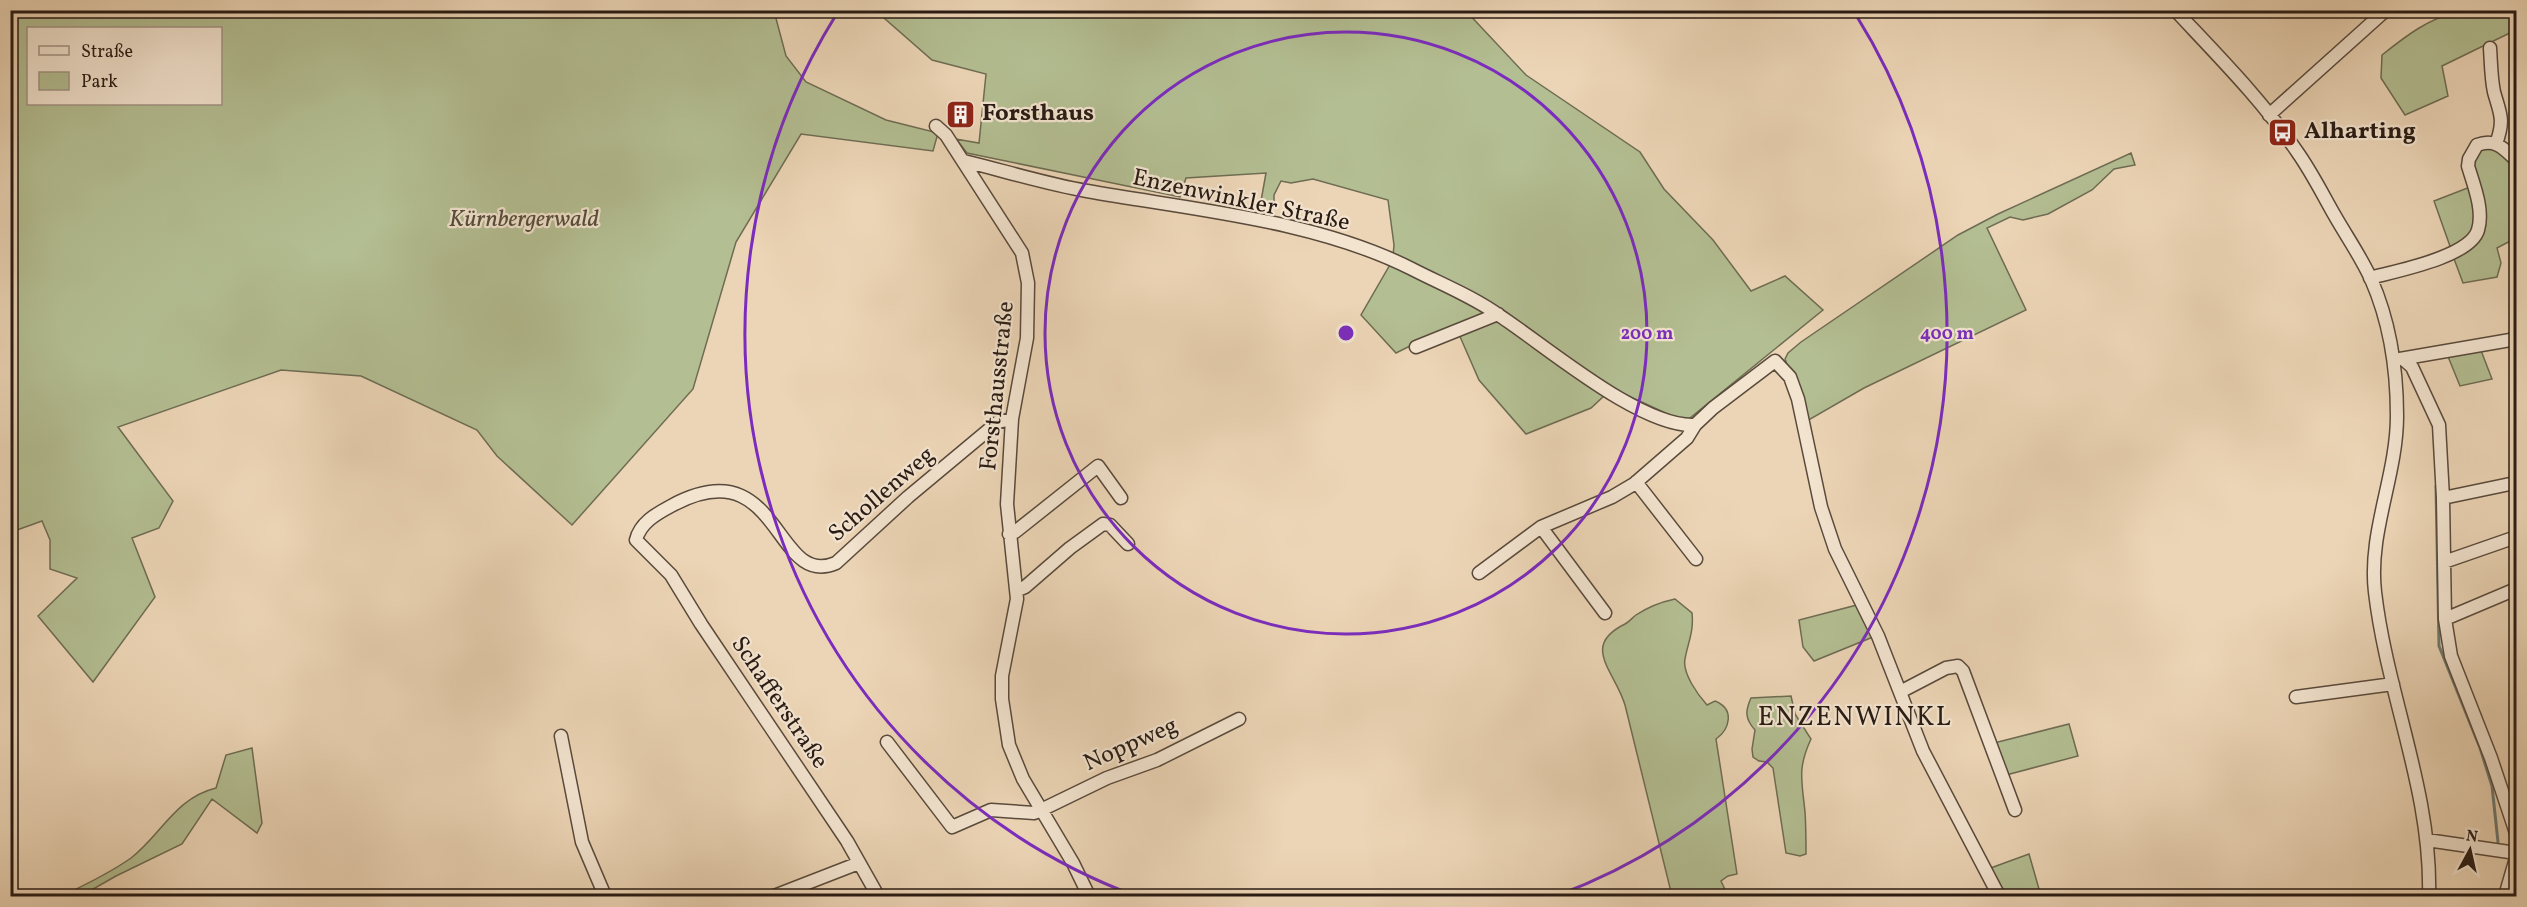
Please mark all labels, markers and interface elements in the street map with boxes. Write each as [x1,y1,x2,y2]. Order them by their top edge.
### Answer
legend [27,27,222,105]
text: Straße [81,40,133,65]
text: Park [81,70,118,95]
place label: Forsthaus [982,97,1094,131]
building icon: Forsthaus [945,98,977,130]
place label: Alharting [2304,115,2416,149]
bus stop icon: Alharting [2267,116,2299,148]
street label: Enzenwinkler Straße [1129,161,1353,241]
park label: Kürnbergerwald [449,203,600,237]
street label: Forsthausstraße [972,300,1024,472]
text: 200 m [1621,322,1673,347]
text: 400 m [1920,322,1974,347]
centre of rings [1336,323,1356,343]
street label: Schollenweg [821,439,943,551]
street label: Schafferstraße [722,630,836,776]
district label: ENZENWINKL [1758,699,1952,737]
street label: Noppweg [1078,709,1184,781]
north arrow [2440,820,2500,880]
text: N [2465,825,2479,849]

